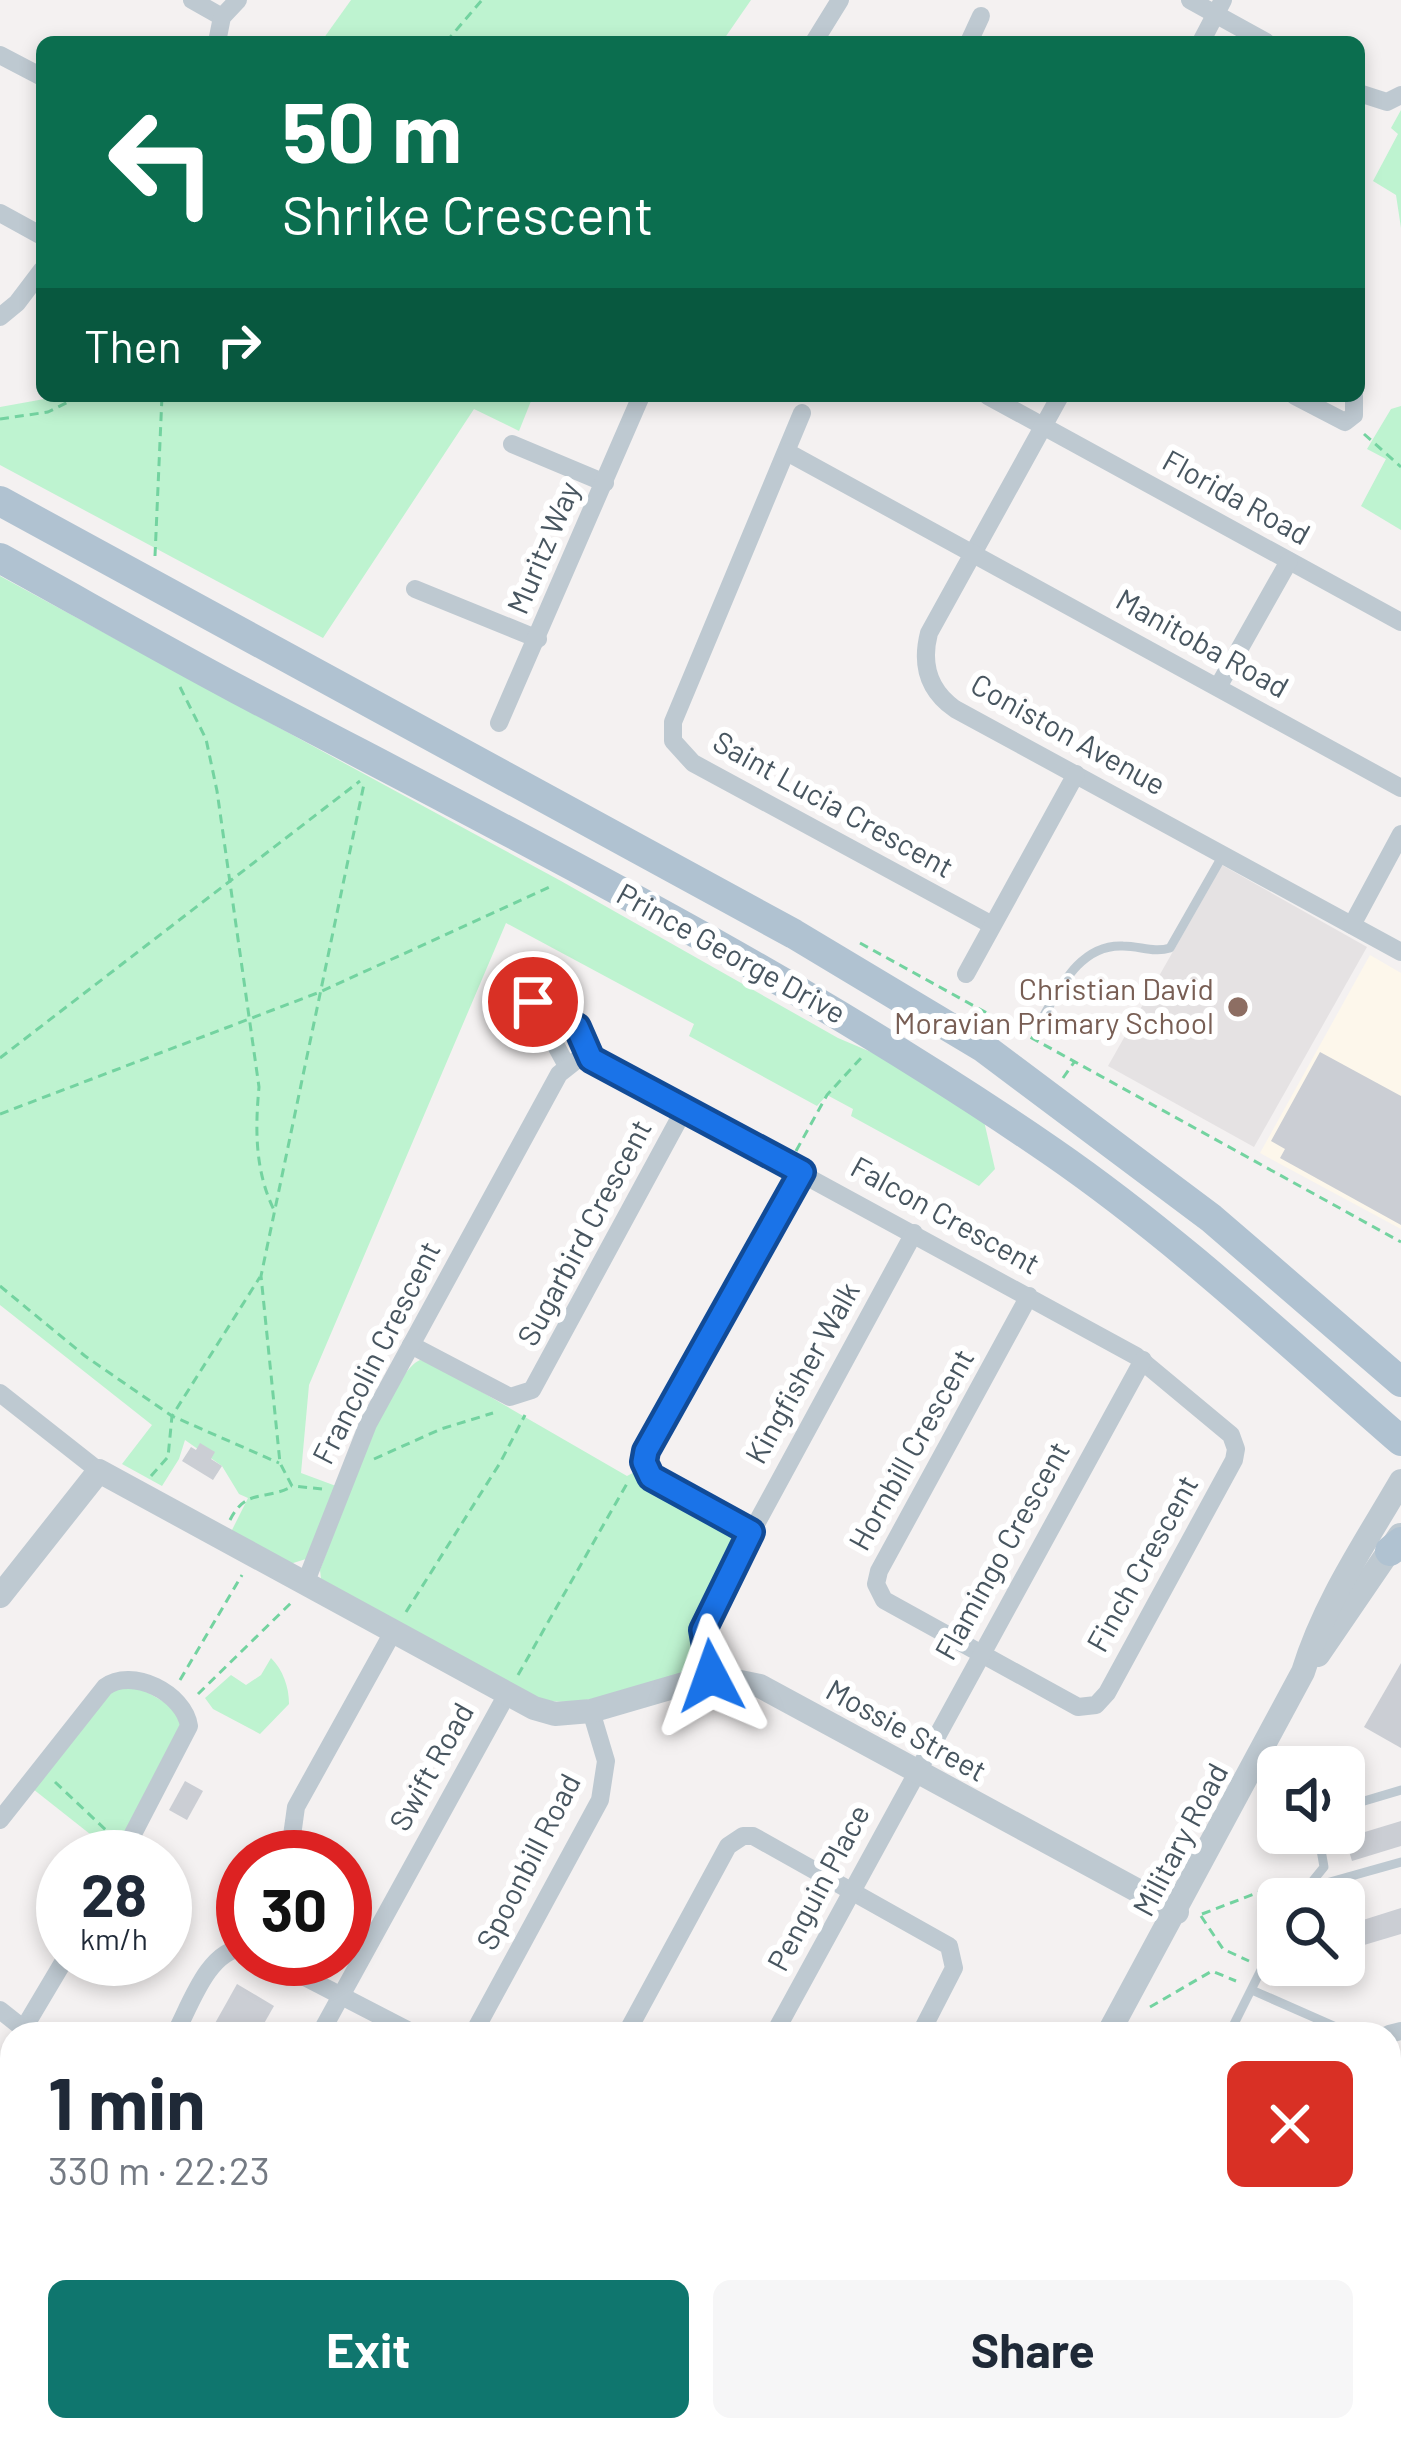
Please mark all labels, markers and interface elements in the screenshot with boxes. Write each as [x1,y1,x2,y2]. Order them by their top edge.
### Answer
text: 50 m [282,79,462,180]
icon: left [84,84,240,240]
text: Shrike Crescent [282,181,654,246]
icon: right [206,312,272,378]
text: Then [84,318,182,372]
street label: Florida Road [1157,441,1317,551]
street label: Muritz Way [498,475,586,619]
street label: Manitoba Road [1111,580,1295,704]
street label: Coniston Avenue [965,665,1173,802]
street label: Saint Lucia Crescent [708,722,960,884]
street label: Prince George Drive [611,874,853,1030]
pin [482,951,584,1053]
icon: arrive [500,969,566,1035]
place label: Christian David Moravian Primary School [894,970,1214,1040]
marker: Christian David Moravian Primary School [1225,994,1251,1020]
street label: Sugarbird Crescent [508,1113,658,1351]
street label: Falcon Crescent [845,1148,1047,1281]
street label: Francolin Crescent [304,1235,447,1469]
street label: Kingfisher Walk [737,1275,866,1469]
street label: Hornbill Crescent [840,1342,980,1556]
street label: Flamingo Crescent [926,1435,1076,1665]
street label: Finch Crescent [1078,1469,1205,1658]
position arrow [648,1613,774,1739]
street label: Mossie Street [821,1670,993,1788]
street label: Swift Road [380,1696,480,1836]
map controls [1257,1746,1365,1986]
button: sound [1257,1746,1365,1854]
street label: Military Road [1124,1757,1235,1922]
street label: Spoonbill Road [467,1767,587,1955]
street label: Penguin Place [758,1798,876,1976]
speed limit sign: 30 [216,1830,372,1986]
text: 28 [81,1857,147,1929]
button: search [1257,1878,1365,1986]
text: km/h [80,1920,148,1956]
text: 1 min [48,2058,206,2144]
button: close [1227,2061,1353,2187]
text: 330 m · 22:23 [48,2146,270,2193]
button: Exit [48,2280,689,2418]
button: Share [713,2280,1353,2418]

